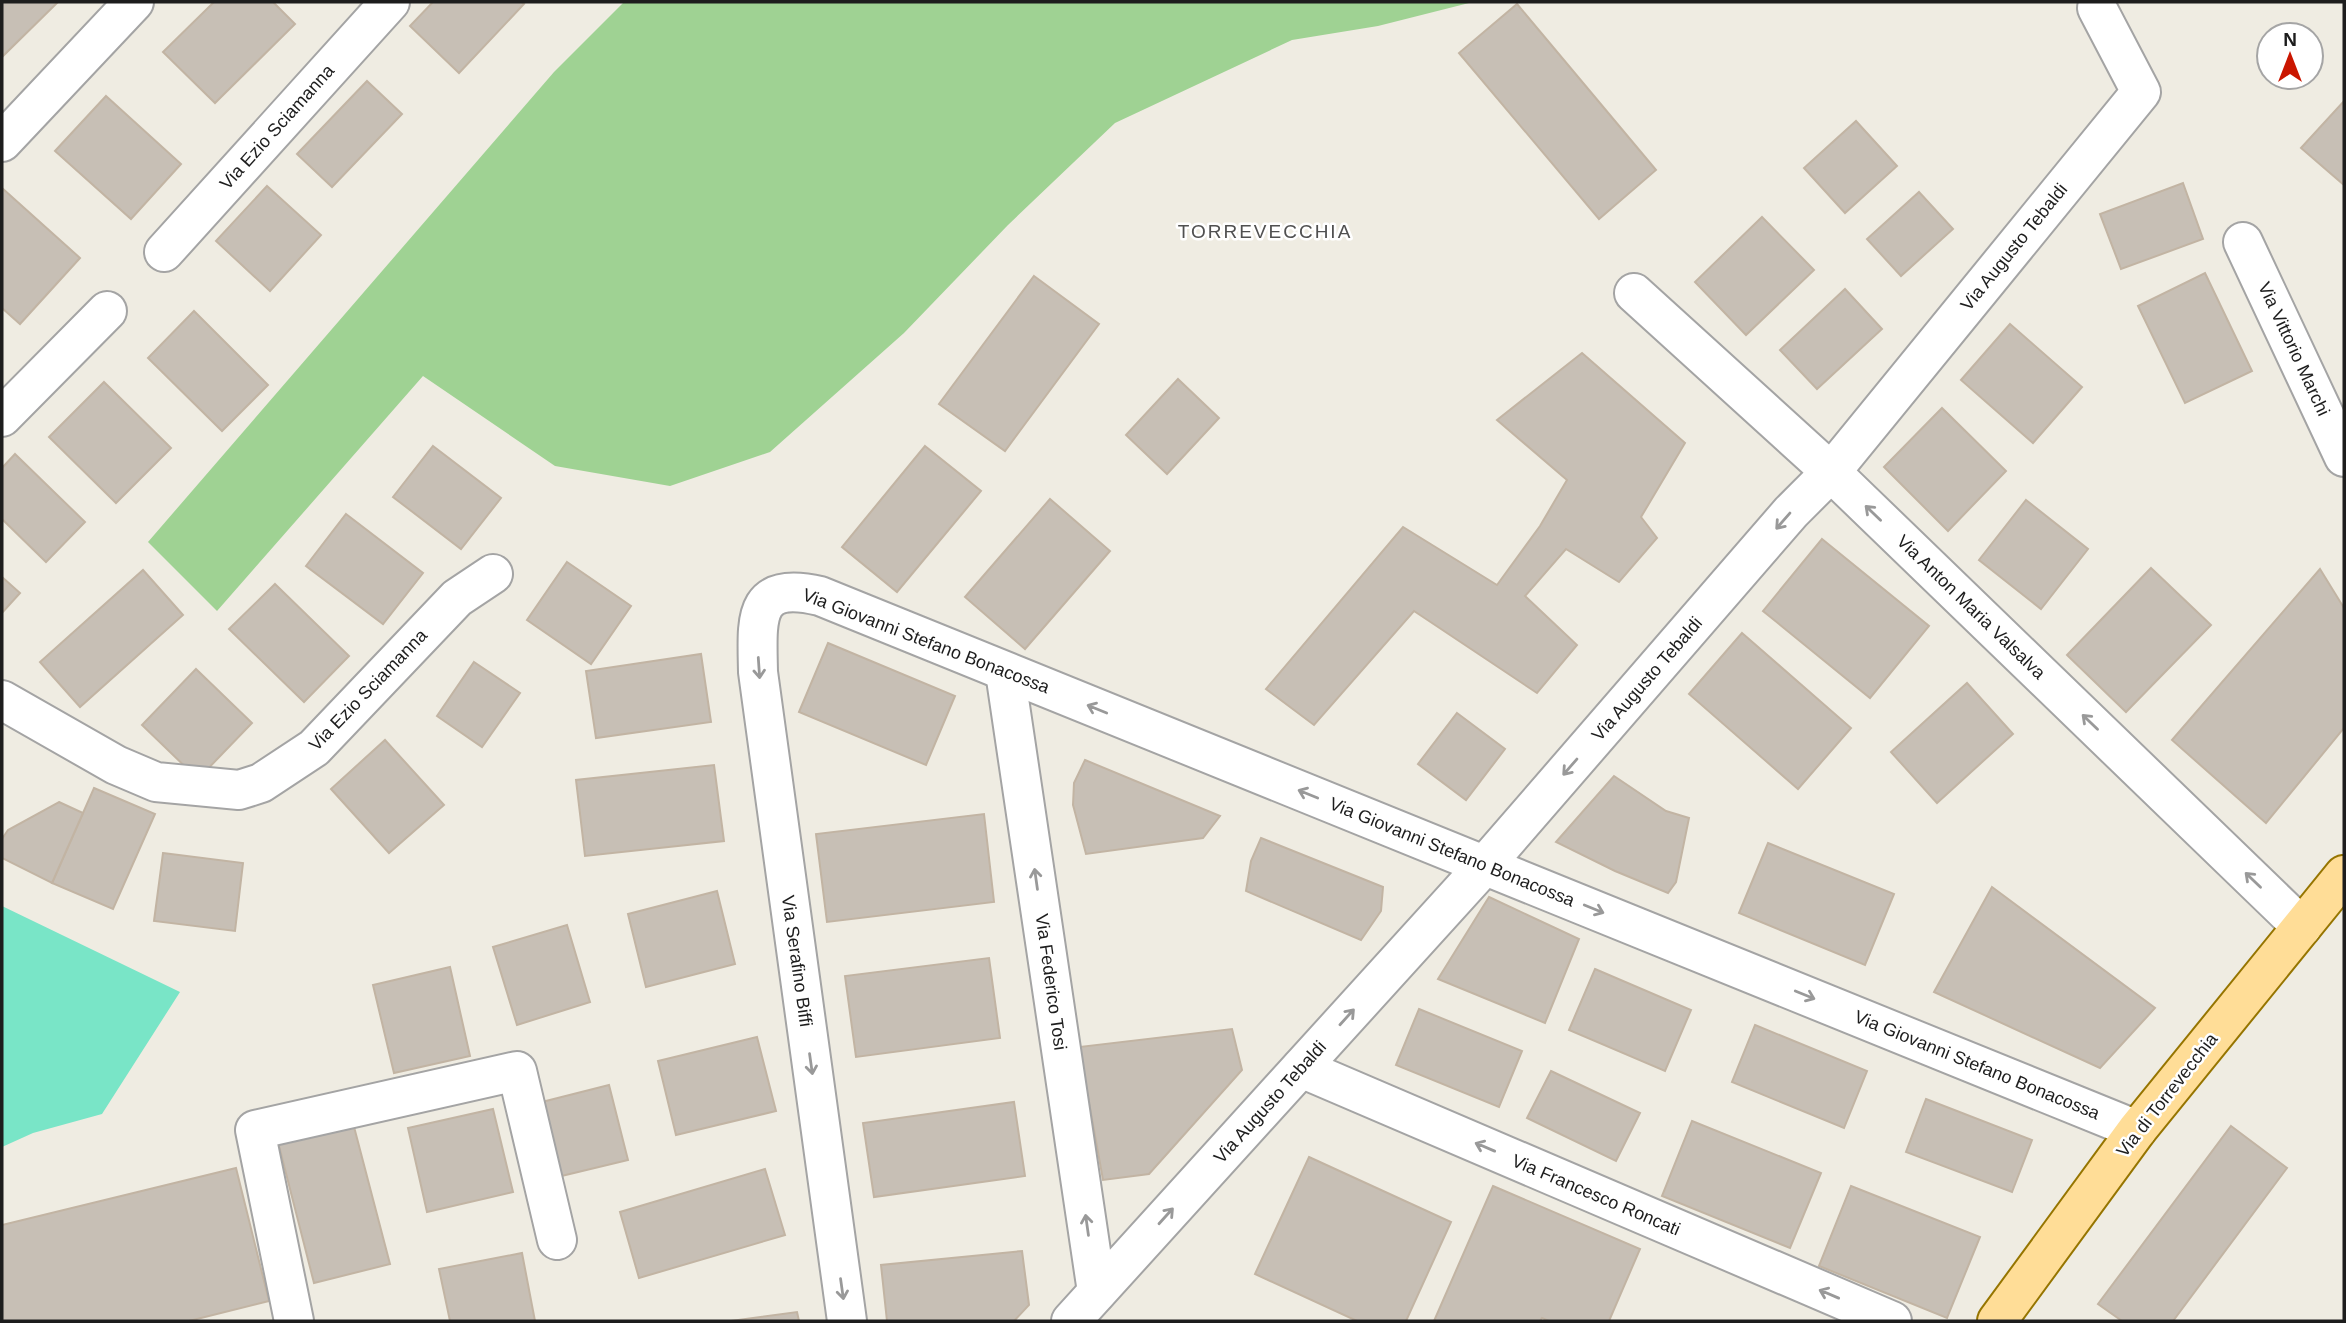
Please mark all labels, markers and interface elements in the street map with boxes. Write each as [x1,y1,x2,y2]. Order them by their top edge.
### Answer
north arrow [2255,21,2325,91]
text: N [2283,29,2297,50]
street label: Via Ezio Sciamanna [216,60,339,193]
street label: Via Augusto Tebaldi [1957,180,2071,314]
district label: TORREVECCHIA [1178,221,1352,242]
street label: Via Vittorio Marchi [2254,279,2334,419]
one-way arrow [1865,504,1882,521]
one-way arrow [1775,512,1791,530]
street label: Via Anton Maria Valsalva [1893,531,2050,684]
street label: Via Giovanni Stefano Bonacossa [800,585,1053,698]
street label: Via Augusto Tebaldi [1588,613,1706,745]
street label: Via Ezio Sciamanna [305,625,432,755]
one-way arrow [752,657,765,680]
one-way arrow [1087,702,1109,715]
one-way arrow [2081,713,2098,730]
one-way arrow [1562,758,1578,776]
one-way arrow [1298,786,1320,799]
street label: Via Giovanni Stefano Bonacossa [1326,793,1579,911]
one-way arrow [1029,868,1042,891]
one-way arrow [2245,871,2262,888]
street label: Via Serafino Biffi [778,894,816,1028]
one-way arrow [1583,903,1604,916]
street label: Via Federico Tosi [1032,913,1070,1051]
one-way arrow [1793,989,1815,1002]
street label: Via Giovanni Stefano Bonacossa [1851,1006,2104,1124]
one-way arrow [1339,1008,1355,1026]
street label: Via di Torrevecchia [2113,1028,2222,1161]
street label: Via Augusto Tebaldi [1210,1037,1330,1167]
one-way arrow [804,1052,817,1075]
one-way arrow [1474,1140,1496,1153]
street label: Via Francesco Roncati [1509,1150,1683,1240]
one-way arrow [1158,1208,1175,1225]
one-way arrow [1080,1214,1093,1237]
one-way arrow [836,1277,849,1300]
one-way arrow [1819,1287,1840,1300]

